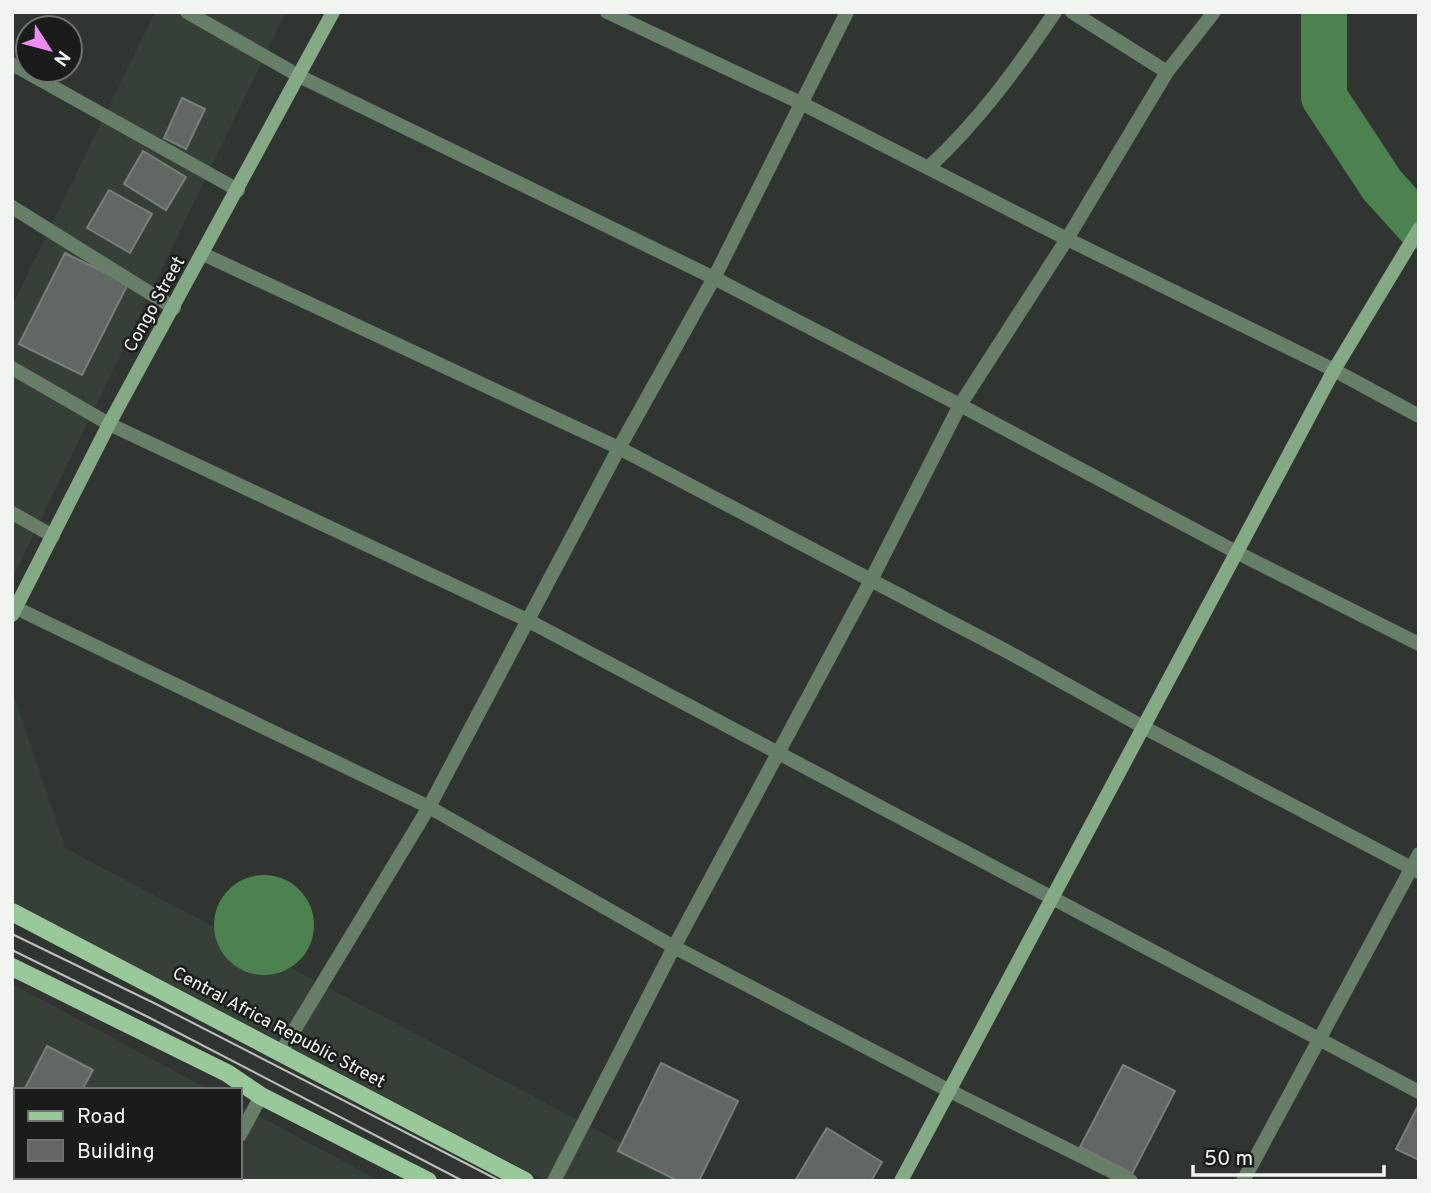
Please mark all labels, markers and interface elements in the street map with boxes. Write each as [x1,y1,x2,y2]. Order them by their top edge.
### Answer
north arrow [14,14,84,84]
text: N [47,45,75,70]
street label: Congo Street [120,253,191,357]
street label: Central Africa Republic Street [168,962,389,1094]
legend [14,1088,242,1179]
text: Road [77,1104,126,1131]
scale bar [1193,1134,1384,1178]
text: Building [77,1139,155,1166]
text: 50 m [1204,1146,1253,1173]

